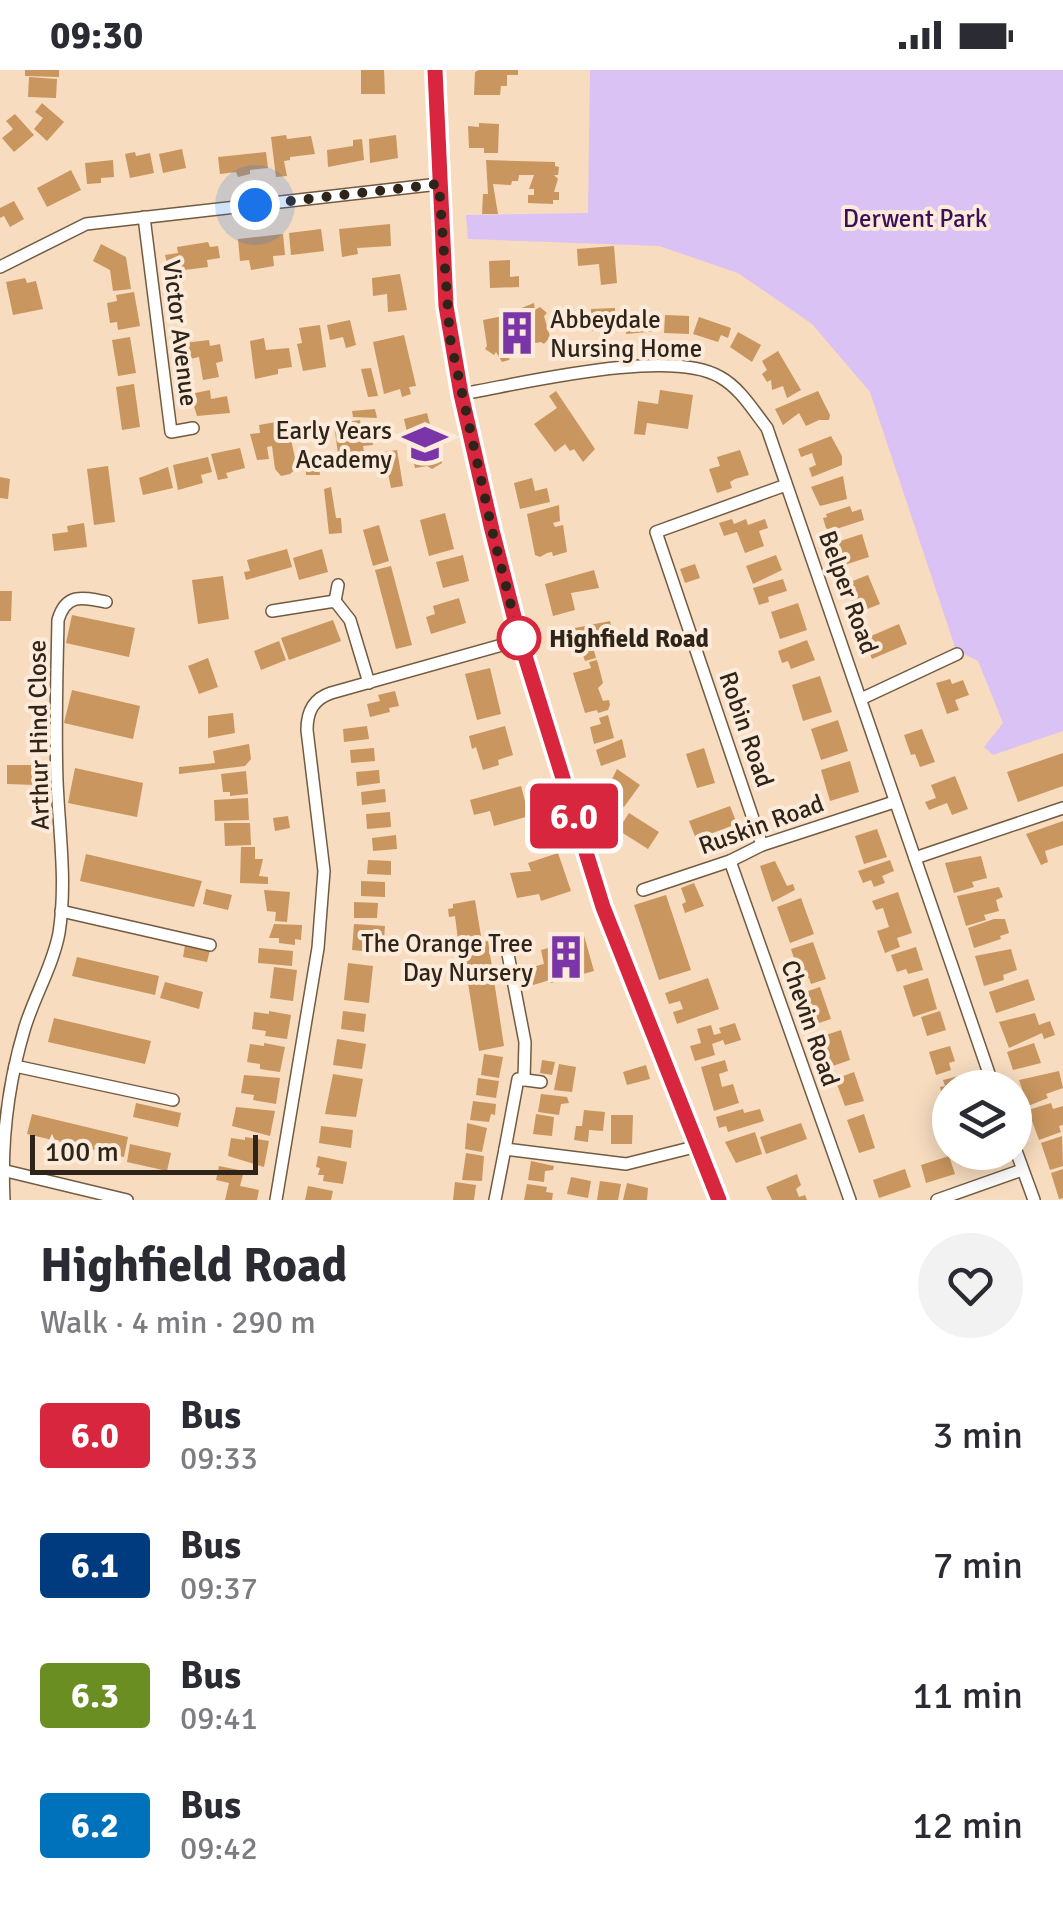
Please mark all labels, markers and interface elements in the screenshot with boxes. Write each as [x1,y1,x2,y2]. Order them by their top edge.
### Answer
text: 09:30 [50,12,143,59]
your location [230,180,280,230]
park label: Derwent Park [843,203,988,234]
street label: Victor Avenue [156,258,205,408]
place label: Abbeydale Nursing Home [550,304,702,364]
building icon: Abbeydale Nursing Home [493,309,541,357]
place label: Early Years Academy [275,415,392,475]
school or university icon: Early Years Academy [401,420,449,468]
street label: Belper Road [812,526,885,658]
marker: Highfield Road [498,617,540,659]
place label: Highfield Road [549,623,709,654]
street label: Arthur Hind Close [21,640,56,830]
street label: Robin Road [712,667,781,791]
line badge: 6.0 [516,784,632,848]
street label: Ruskin Road [694,788,828,861]
text: 6.0 [550,795,598,838]
place label: The Orange Tree Day Nursery [361,928,533,988]
building icon: The Orange Tree Day Nursery [542,933,590,981]
street label: Chevin Road [774,956,847,1090]
map controls [932,1070,1032,1170]
button: layers [932,1070,1032,1170]
scale bar [30,1130,258,1174]
text: 100 m [45,1135,119,1169]
button: heart [918,1233,1023,1338]
text: Highfield Road [40,1236,347,1295]
text: Walk · 4 min · 290 m [40,1303,316,1342]
text: Bus [180,1392,241,1439]
text: 3 min [933,1412,1023,1459]
text: 6.0 [71,1414,119,1457]
text: 09:33 [180,1439,258,1478]
text: Bus [180,1522,241,1569]
text: 7 min [933,1542,1023,1589]
text: 6.1 [71,1544,119,1587]
text: 09:37 [180,1569,258,1608]
text: Bus [180,1652,241,1699]
text: 11 min [912,1672,1023,1719]
text: 6.3 [71,1674,119,1717]
text: 09:41 [180,1699,258,1738]
text: Bus [180,1782,241,1829]
text: 12 min [912,1802,1023,1849]
text: 6.2 [71,1804,119,1847]
text: 09:42 [180,1829,258,1868]

